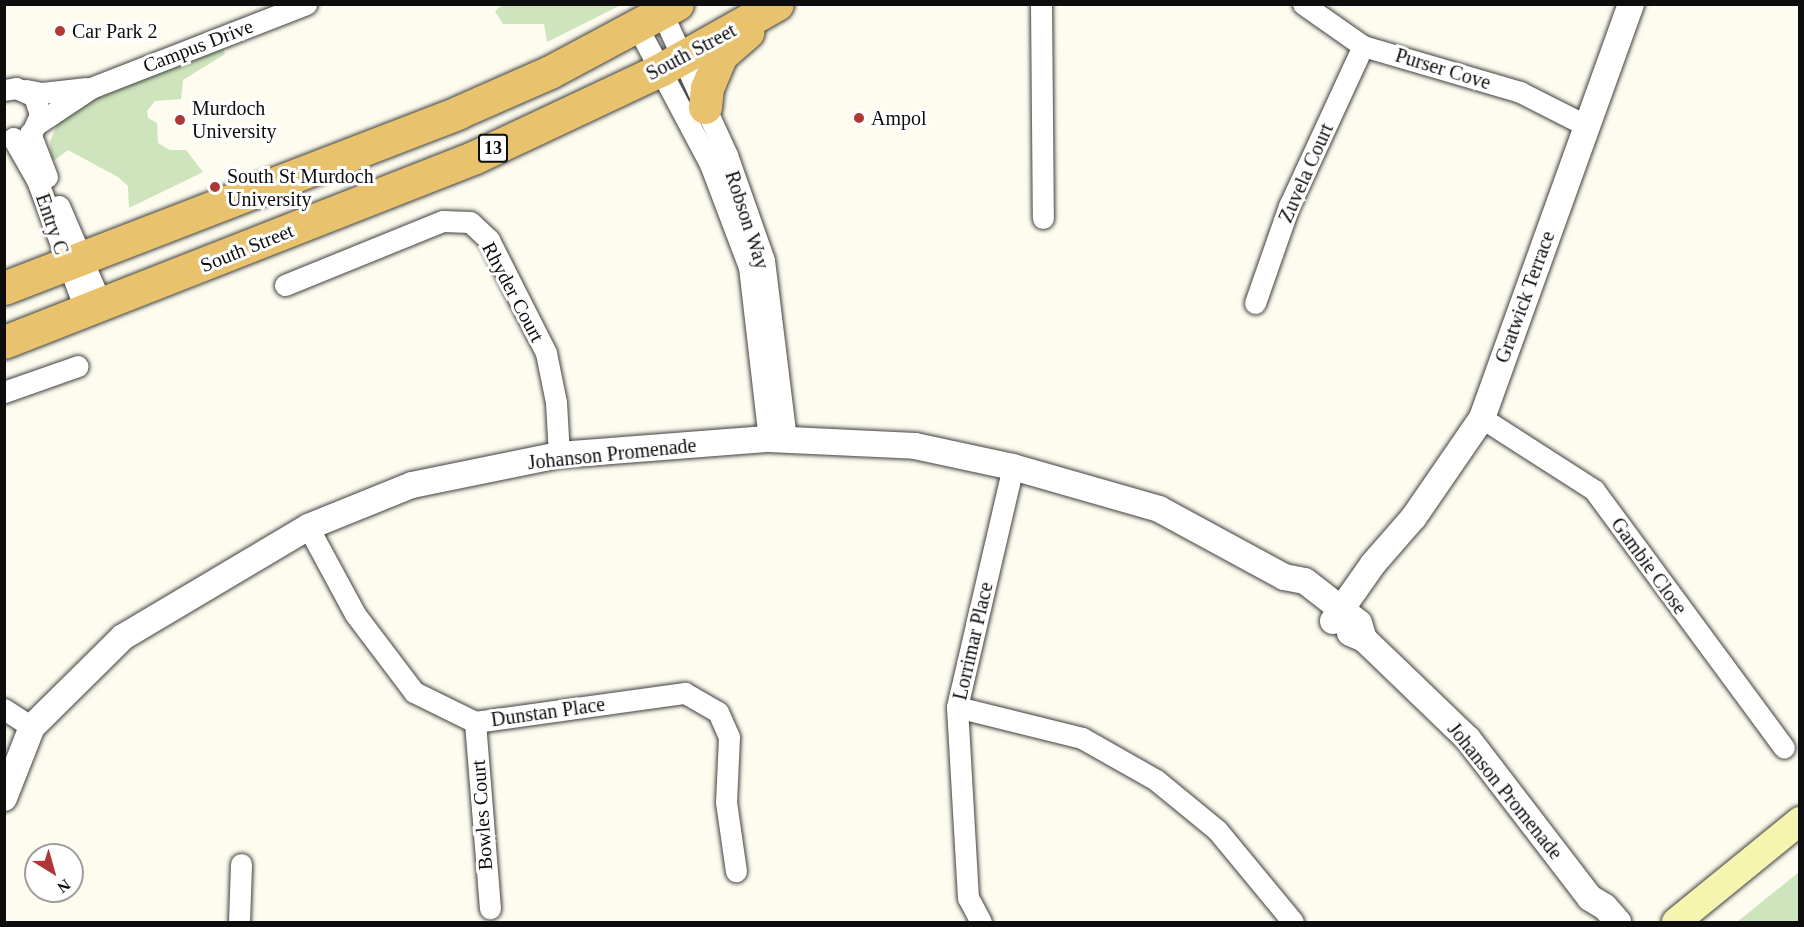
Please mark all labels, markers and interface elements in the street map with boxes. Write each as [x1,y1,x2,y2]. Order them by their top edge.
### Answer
street label: Campus Drive [140,14,256,78]
street label: South Street [642,18,740,86]
place label: Car Park 2 [72,19,158,43]
marker: Car Park 2 [53,24,67,38]
street label: Purser Cove [1392,43,1494,95]
place label: Murdoch University [192,96,276,143]
place label: Ampol [871,106,927,130]
marker: Ampol [852,111,866,125]
marker: Murdoch University [173,113,187,127]
street label: Zuvela Court [1273,120,1339,226]
road number: 13 [478,133,508,163]
place label: South St Murdoch University [227,164,374,211]
street label: Robson Way [720,168,774,272]
marker: South St Murdoch University [208,180,222,194]
street label: Entry C [30,190,74,258]
street label: South Street [197,218,297,278]
street label: Gratwick Terrace [1490,228,1560,366]
street label: Rhyder Court [477,238,549,346]
street label: Johanson Promenade [527,433,697,475]
street label: Gambie Close [1606,513,1692,619]
street label: Lorrimar Place [948,580,998,702]
street label: Dunstan Place [489,692,607,732]
street label: Johanson Promenade [1442,718,1568,864]
street label: Bowles Court [466,759,498,871]
north arrow [24,843,84,903]
text: N [54,876,74,896]

